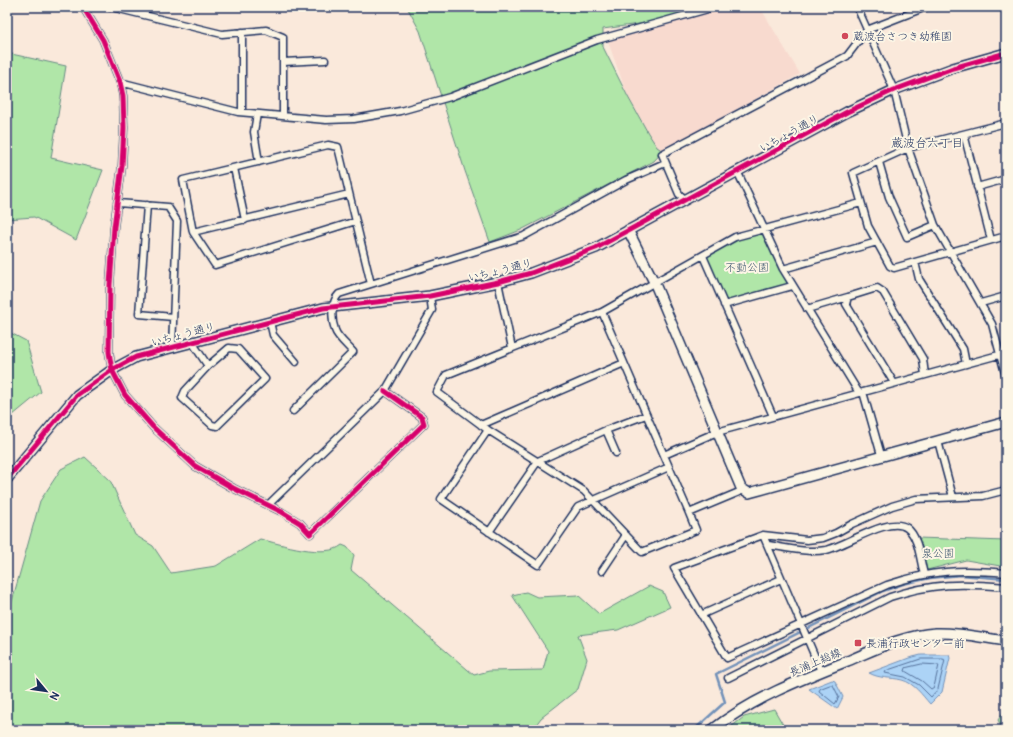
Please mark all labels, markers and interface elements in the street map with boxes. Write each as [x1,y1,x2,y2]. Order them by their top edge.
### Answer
place label: 蔵波台さつき幼稚園 [853,30,952,43]
marker: 蔵波台さつき幼稚園 [840,31,850,41]
street label: いちょう通り [757,112,821,155]
district label: 蔵波台六丁目 [891,136,963,151]
street label: いちょう通り [467,256,534,285]
park label: 不動公園 [725,261,769,274]
street label: いちょう通り [150,320,217,349]
park label: 泉公園 [922,547,955,560]
place label: 長浦行政センター前 [866,637,965,650]
marker: 長浦行政センター前 [853,638,863,648]
street label: 長浦上総線 [787,646,843,679]
north arrow [26,671,66,711]
text: N [47,689,62,703]

